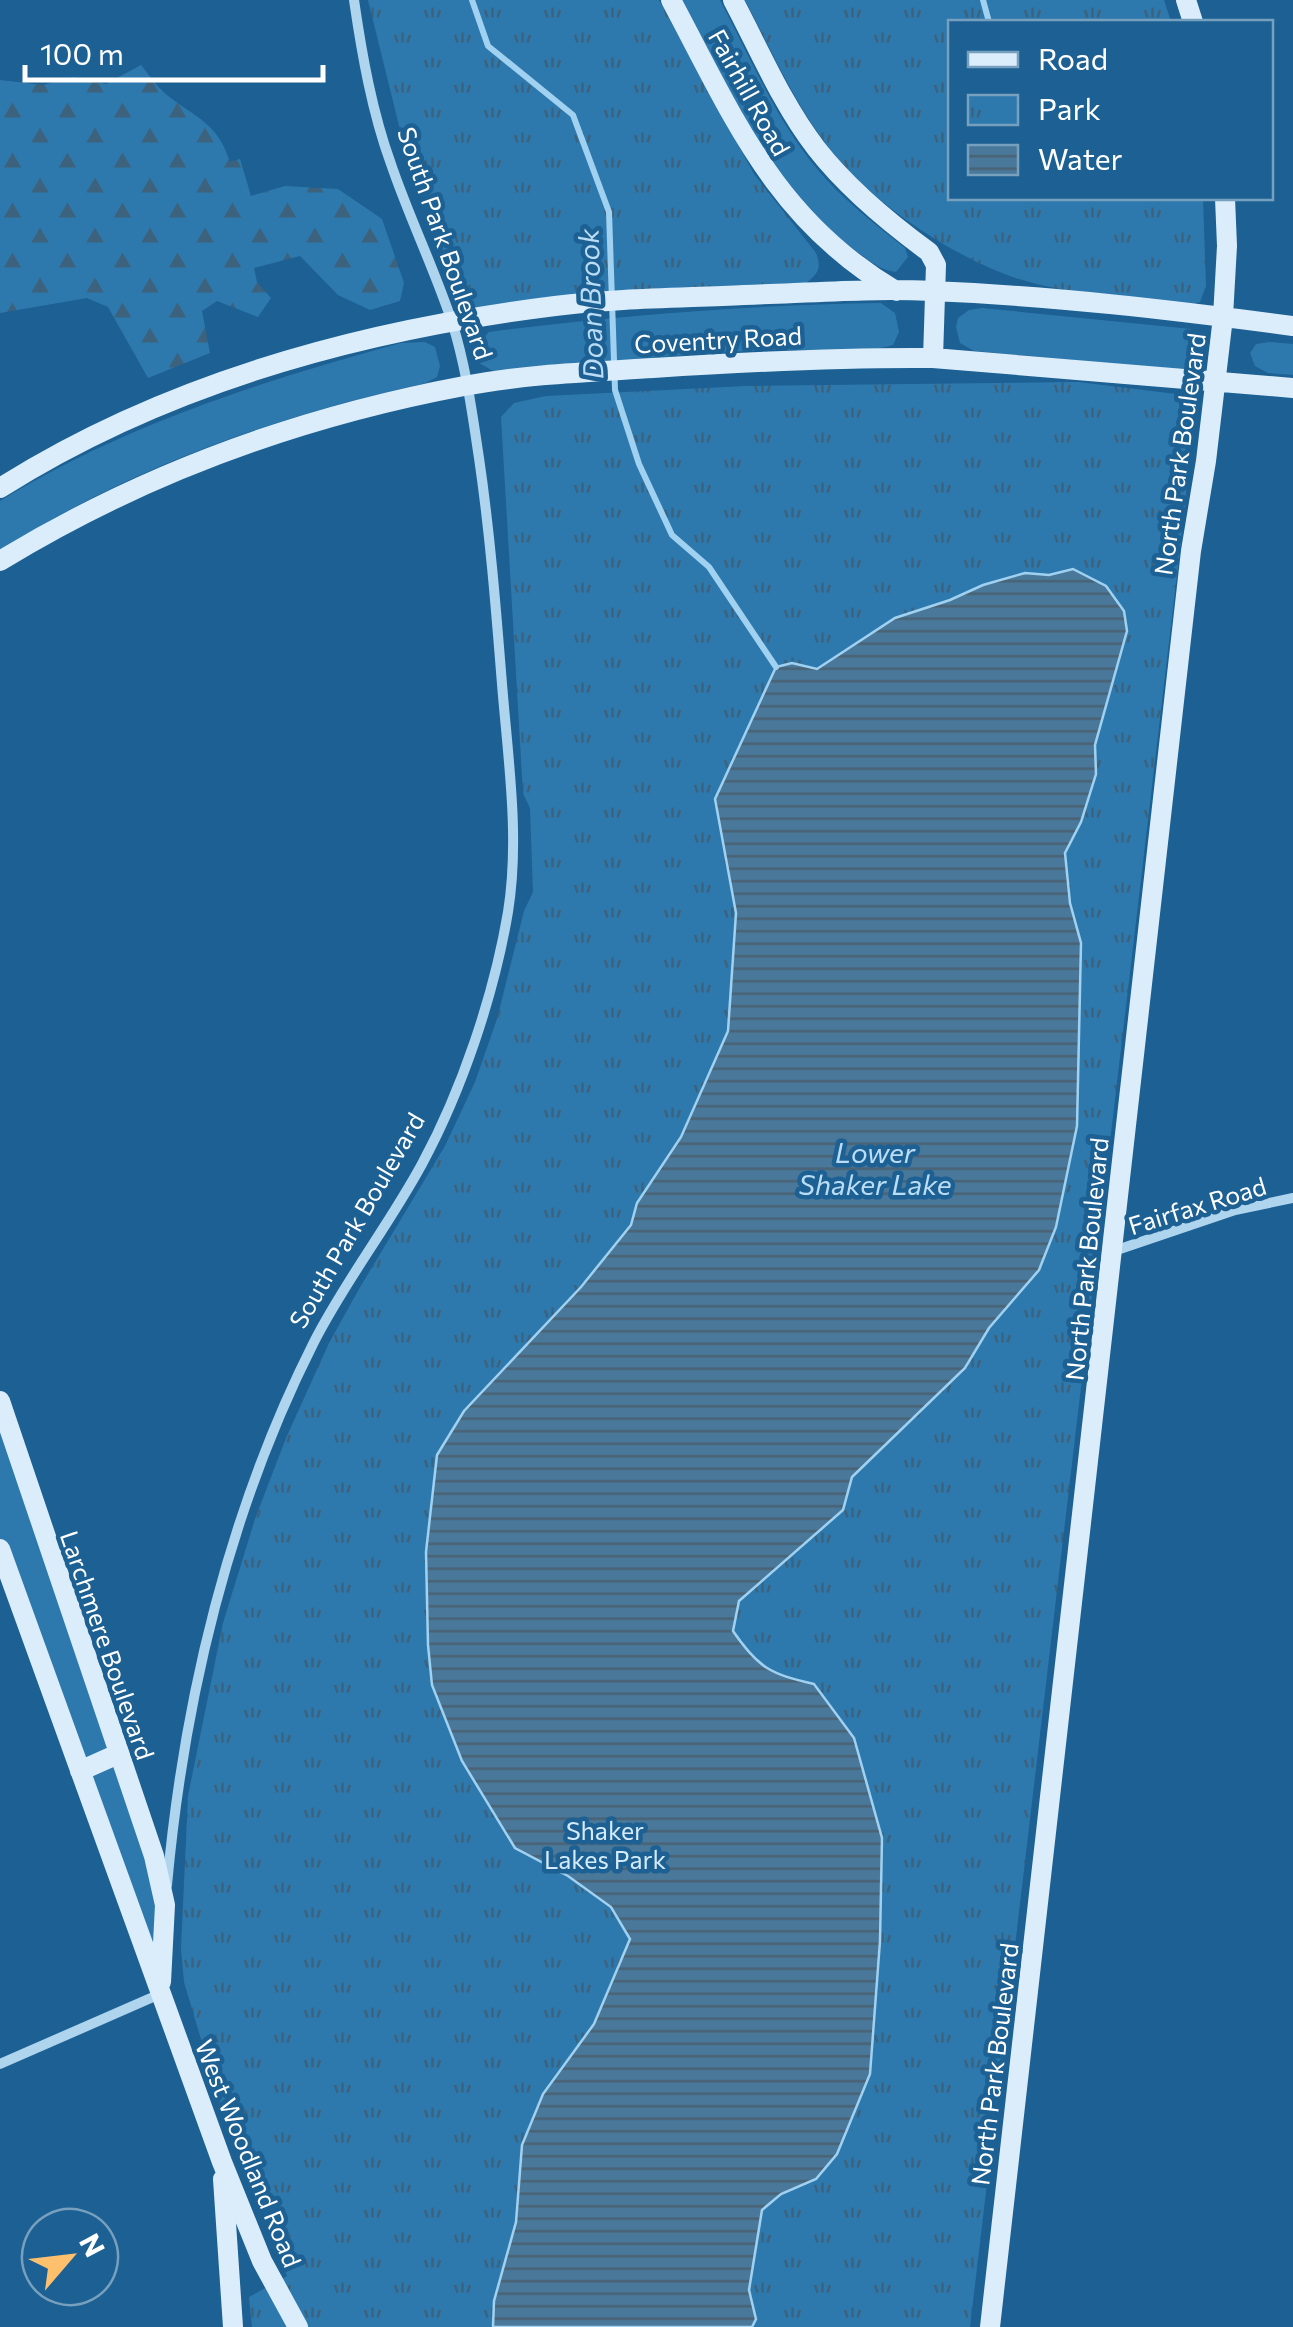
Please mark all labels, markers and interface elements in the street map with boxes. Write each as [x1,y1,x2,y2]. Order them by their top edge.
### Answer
scale bar [25,20,322,82]
legend [948,20,1273,200]
street label: Fairhill Road [703,24,797,160]
text: 100 m [40,34,124,71]
text: Road [1038,39,1108,76]
text: Park [1038,89,1101,126]
street label: South Park Boulevard [392,123,500,363]
text: Water [1038,139,1123,176]
water label: Doan Brook [570,227,610,380]
street label: Coventry Road [633,320,803,358]
street label: North Park Boulevard [1147,331,1211,577]
street label: South Park Boulevard [282,1107,430,1333]
water label: Lower Shaker Lake [799,1135,952,1201]
street label: North Park Boulevard [1058,1136,1114,1382]
street label: Fairfax Road [1124,1170,1270,1240]
street label: Larchmere Boulevard [55,1527,161,1763]
park label: Shaker Lakes Park [544,1815,666,1874]
street label: North Park Boulevard [964,1941,1024,2187]
street label: West Woodland Road [190,2035,308,2271]
north arrow [20,2207,120,2307]
text: N [73,2228,113,2262]

